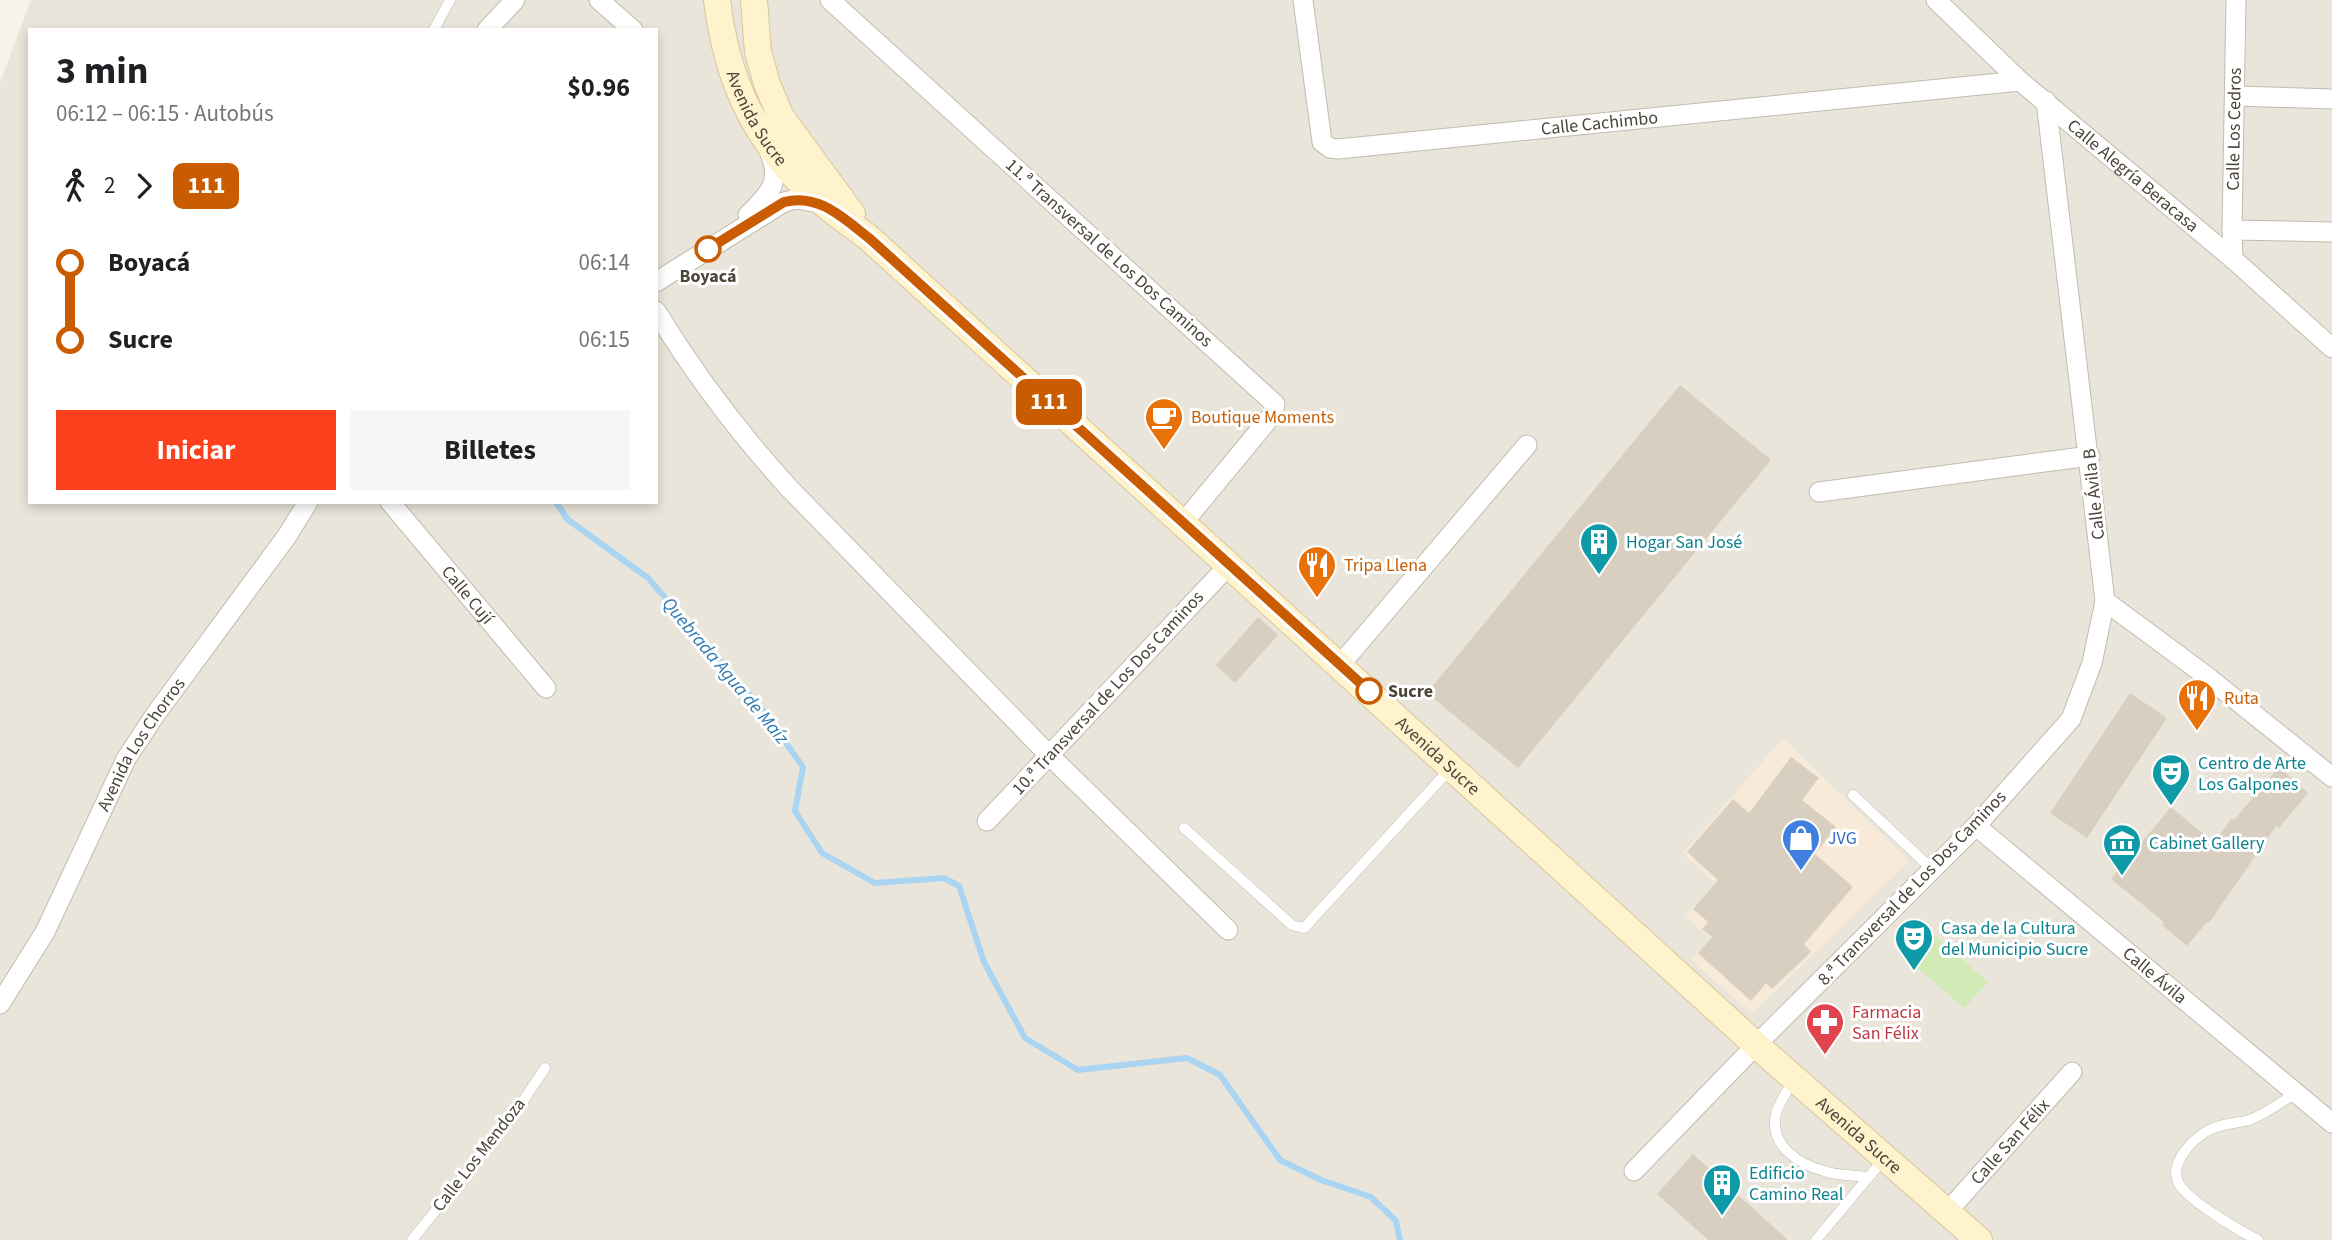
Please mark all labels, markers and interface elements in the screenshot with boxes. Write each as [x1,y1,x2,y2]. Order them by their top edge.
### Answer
text: 3 min [56,44,148,98]
street label: Avenida Sucre [720,67,793,171]
street label: Calle Los Cedros [2220,67,2247,191]
text: $0.96 [567,69,630,106]
text: 06:12 – 06:15 · Autobús [56,97,274,130]
street label: Calle Cachimbo [1540,105,1659,141]
street label: Calle Alegría Beracasa [2062,113,2204,238]
street label: 11.ª Transversal de Los Dos Caminos [1000,153,1218,353]
icon: walk [56,167,94,205]
icon: forward [125,167,163,205]
text: 111 [187,168,225,203]
text: 2 [104,169,115,202]
marker: Boyacá [695,236,721,262]
text: Boyacá [108,244,190,281]
text: 06:14 [579,246,630,279]
place label: Boyacá [680,264,736,289]
text: Sucre [108,321,173,358]
text: 06:15 [579,323,630,356]
line badge: 111 [1009,379,1089,425]
text: 111 [1030,384,1068,419]
cafe icon: Boutique Moments [1143,396,1185,451]
place label: Boutique Moments [1191,405,1334,430]
button: Iniciar [56,410,336,490]
button: Billetes [350,410,630,490]
street label: Calle Ávila B [2077,447,2111,541]
building icon: Hogar San José [1578,521,1620,576]
place label: Hogar San José [1626,530,1742,555]
restaurant icon: Tripa Llena [1296,544,1338,599]
place label: Tripa Llena [1344,553,1427,578]
street label: Calle Cují [436,560,500,630]
street label: 10.ª Transversal de Los Dos Caminos [1006,585,1210,801]
water label: Quebrada Agua de Maíz [655,592,795,751]
street label: Avenida Los Chorros [91,672,191,815]
restaurant icon: Ruta [2176,677,2218,732]
marker: Sucre [1356,678,1382,704]
place label: Sucre [1388,679,1433,704]
place label: Ruta [2224,686,2259,711]
street label: Avenida Sucre [1390,711,1486,801]
place label: Centro de Arte Los Galpones [2198,751,2306,797]
theatre icon: Centro de Arte Los Galpones [2150,752,2192,807]
street label: 8.ª Transversal de Los Dos Caminos [1812,785,2012,991]
shop icon: JVG [1780,817,1822,872]
museum icon: Cabinet Gallery [2101,822,2143,877]
place label: JVG [1828,826,1857,851]
place label: Cabinet Gallery [2149,831,2265,856]
place label: Casa de la Cultura del Municipio Sucre [1941,916,2088,962]
theatre icon: Casa de la Cultura del Municipio Sucre [1893,917,1935,972]
street label: Calle Ávila [2117,941,2193,1010]
place label: Farmacia San Félix [1852,1000,1921,1046]
pharmacy icon: Farmacia San Félix [1804,1001,1846,1056]
street label: Avenida Sucre [1811,1091,1908,1180]
street label: Calle Los Mendoza [427,1093,531,1217]
street label: Calle San Félix [1965,1093,2055,1190]
place label: Edificio Camino Real [1749,1161,1843,1207]
building icon: Edificio Camino Real [1701,1162,1743,1217]

